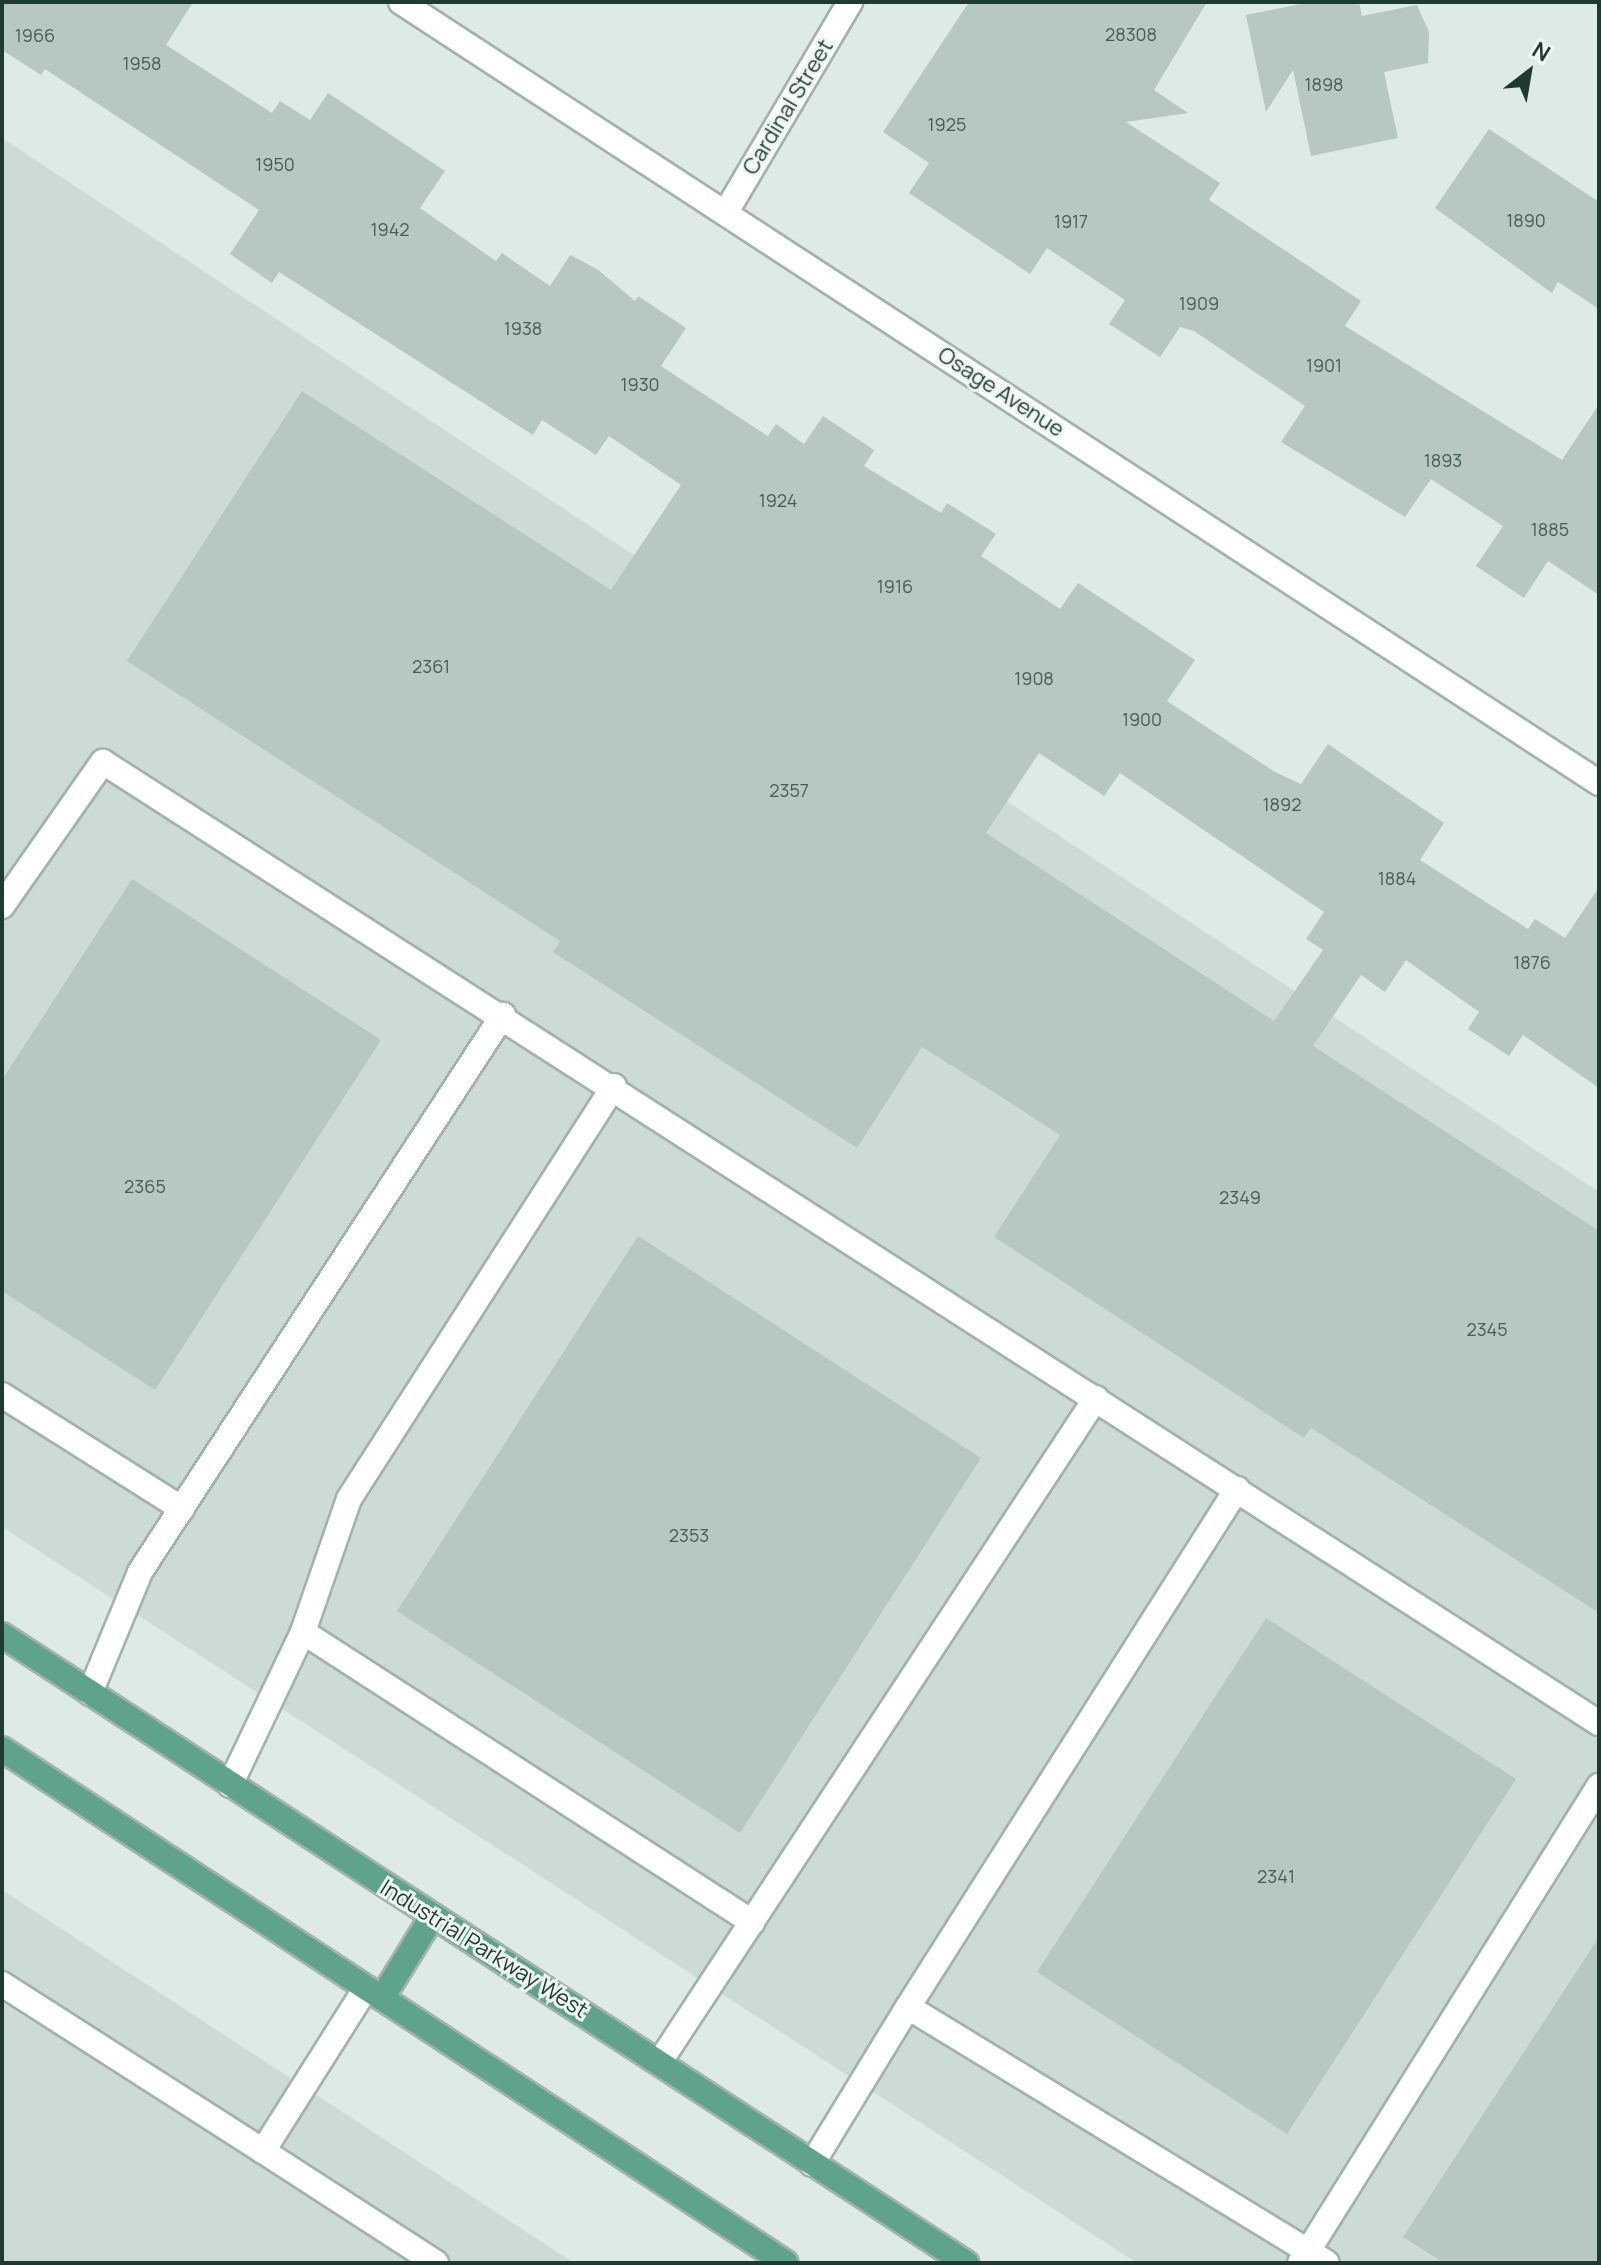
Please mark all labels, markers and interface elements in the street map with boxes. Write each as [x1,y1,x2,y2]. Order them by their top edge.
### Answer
house number: 28308 [1105,23,1157,45]
house number: 1966 [15,24,55,46]
north arrow [1489,32,1569,112]
text: N [1527,34,1556,68]
street label: Cardinal Street [737,35,839,179]
house number: 1958 [122,52,162,74]
house number: 1898 [1304,73,1344,95]
house number: 1925 [928,113,966,135]
house number: 1950 [255,153,295,175]
house number: 1890 [1506,209,1546,231]
house number: 1917 [1054,210,1088,232]
house number: 1942 [370,218,410,240]
house number: 1909 [1179,292,1219,314]
house number: 1938 [504,317,542,339]
street label: Osage Avenue [933,341,1069,443]
house number: 1901 [1306,354,1342,376]
house number: 1930 [620,373,660,395]
house number: 1893 [1424,449,1462,471]
house number: 1924 [759,489,797,511]
house number: 1885 [1531,518,1569,540]
house number: 1916 [877,575,913,597]
house number: 2361 [412,655,450,677]
house number: 1908 [1014,667,1054,689]
house number: 1900 [1122,708,1162,730]
house number: 2357 [769,779,809,801]
house number: 1892 [1263,793,1301,815]
house number: 1884 [1378,867,1416,889]
house number: 1876 [1513,951,1551,973]
house number: 2365 [124,1175,166,1197]
house number: 2349 [1219,1186,1261,1208]
house number: 2345 [1466,1318,1508,1340]
house number: 2353 [669,1524,709,1546]
house number: 2341 [1257,1865,1295,1887]
street label: Industrial Parkway West [375,1874,593,2024]

